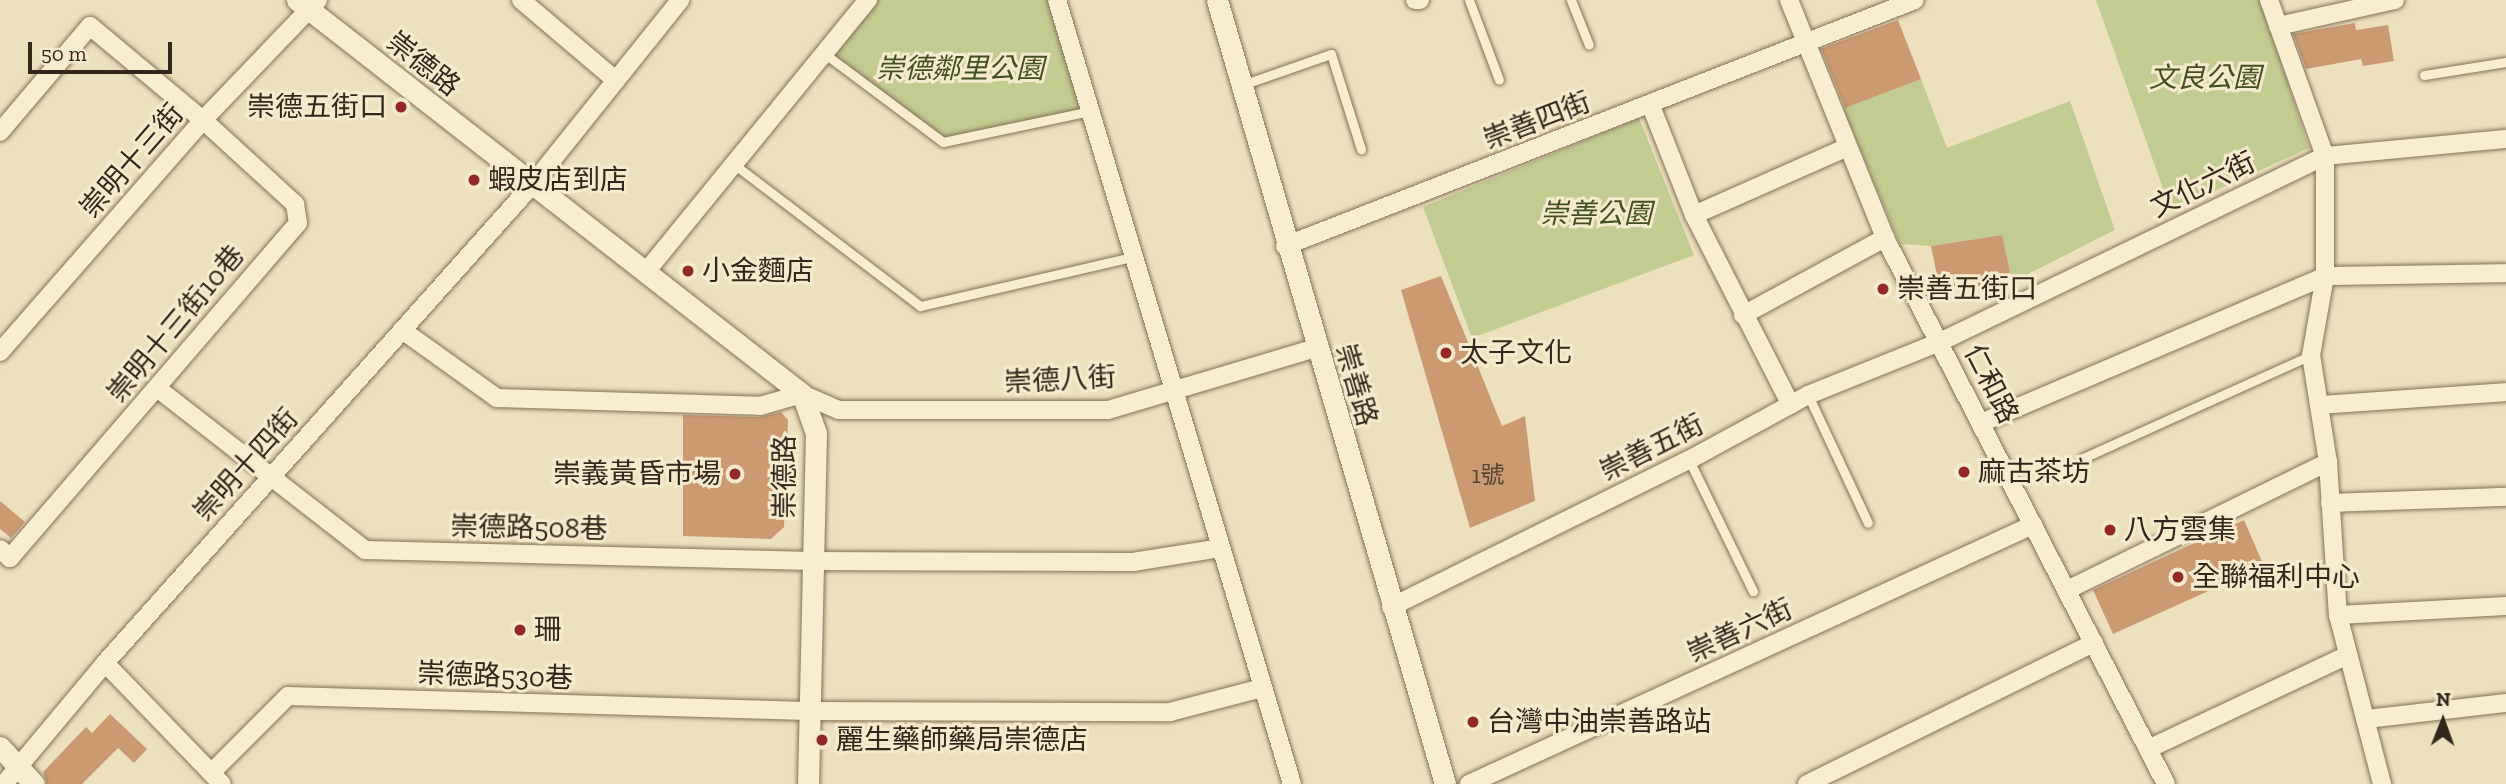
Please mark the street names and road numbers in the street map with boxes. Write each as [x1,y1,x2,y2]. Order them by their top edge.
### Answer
street label: 崇德路 [380,25,466,103]
street label: 崇善四街 [1479,85,1595,157]
street label: 崇明十三街 [73,97,191,225]
street label: 文化六街 [2145,145,2261,225]
street label: 崇明十三街10巷 [100,239,252,409]
street label: 仁和路 [1957,339,2025,429]
street label: 崇善路 [1328,340,1384,430]
street label: 崇德八街 [1003,360,1117,400]
street label: 崇明十四街 [187,402,305,528]
street label: 崇善五街 [1594,408,1710,488]
street label: 崇德路 [768,435,802,519]
street label: 崇德路508巷 [450,510,608,546]
street label: 崇善六街 [1682,592,1798,670]
street label: 崇德路530巷 [416,656,574,696]

